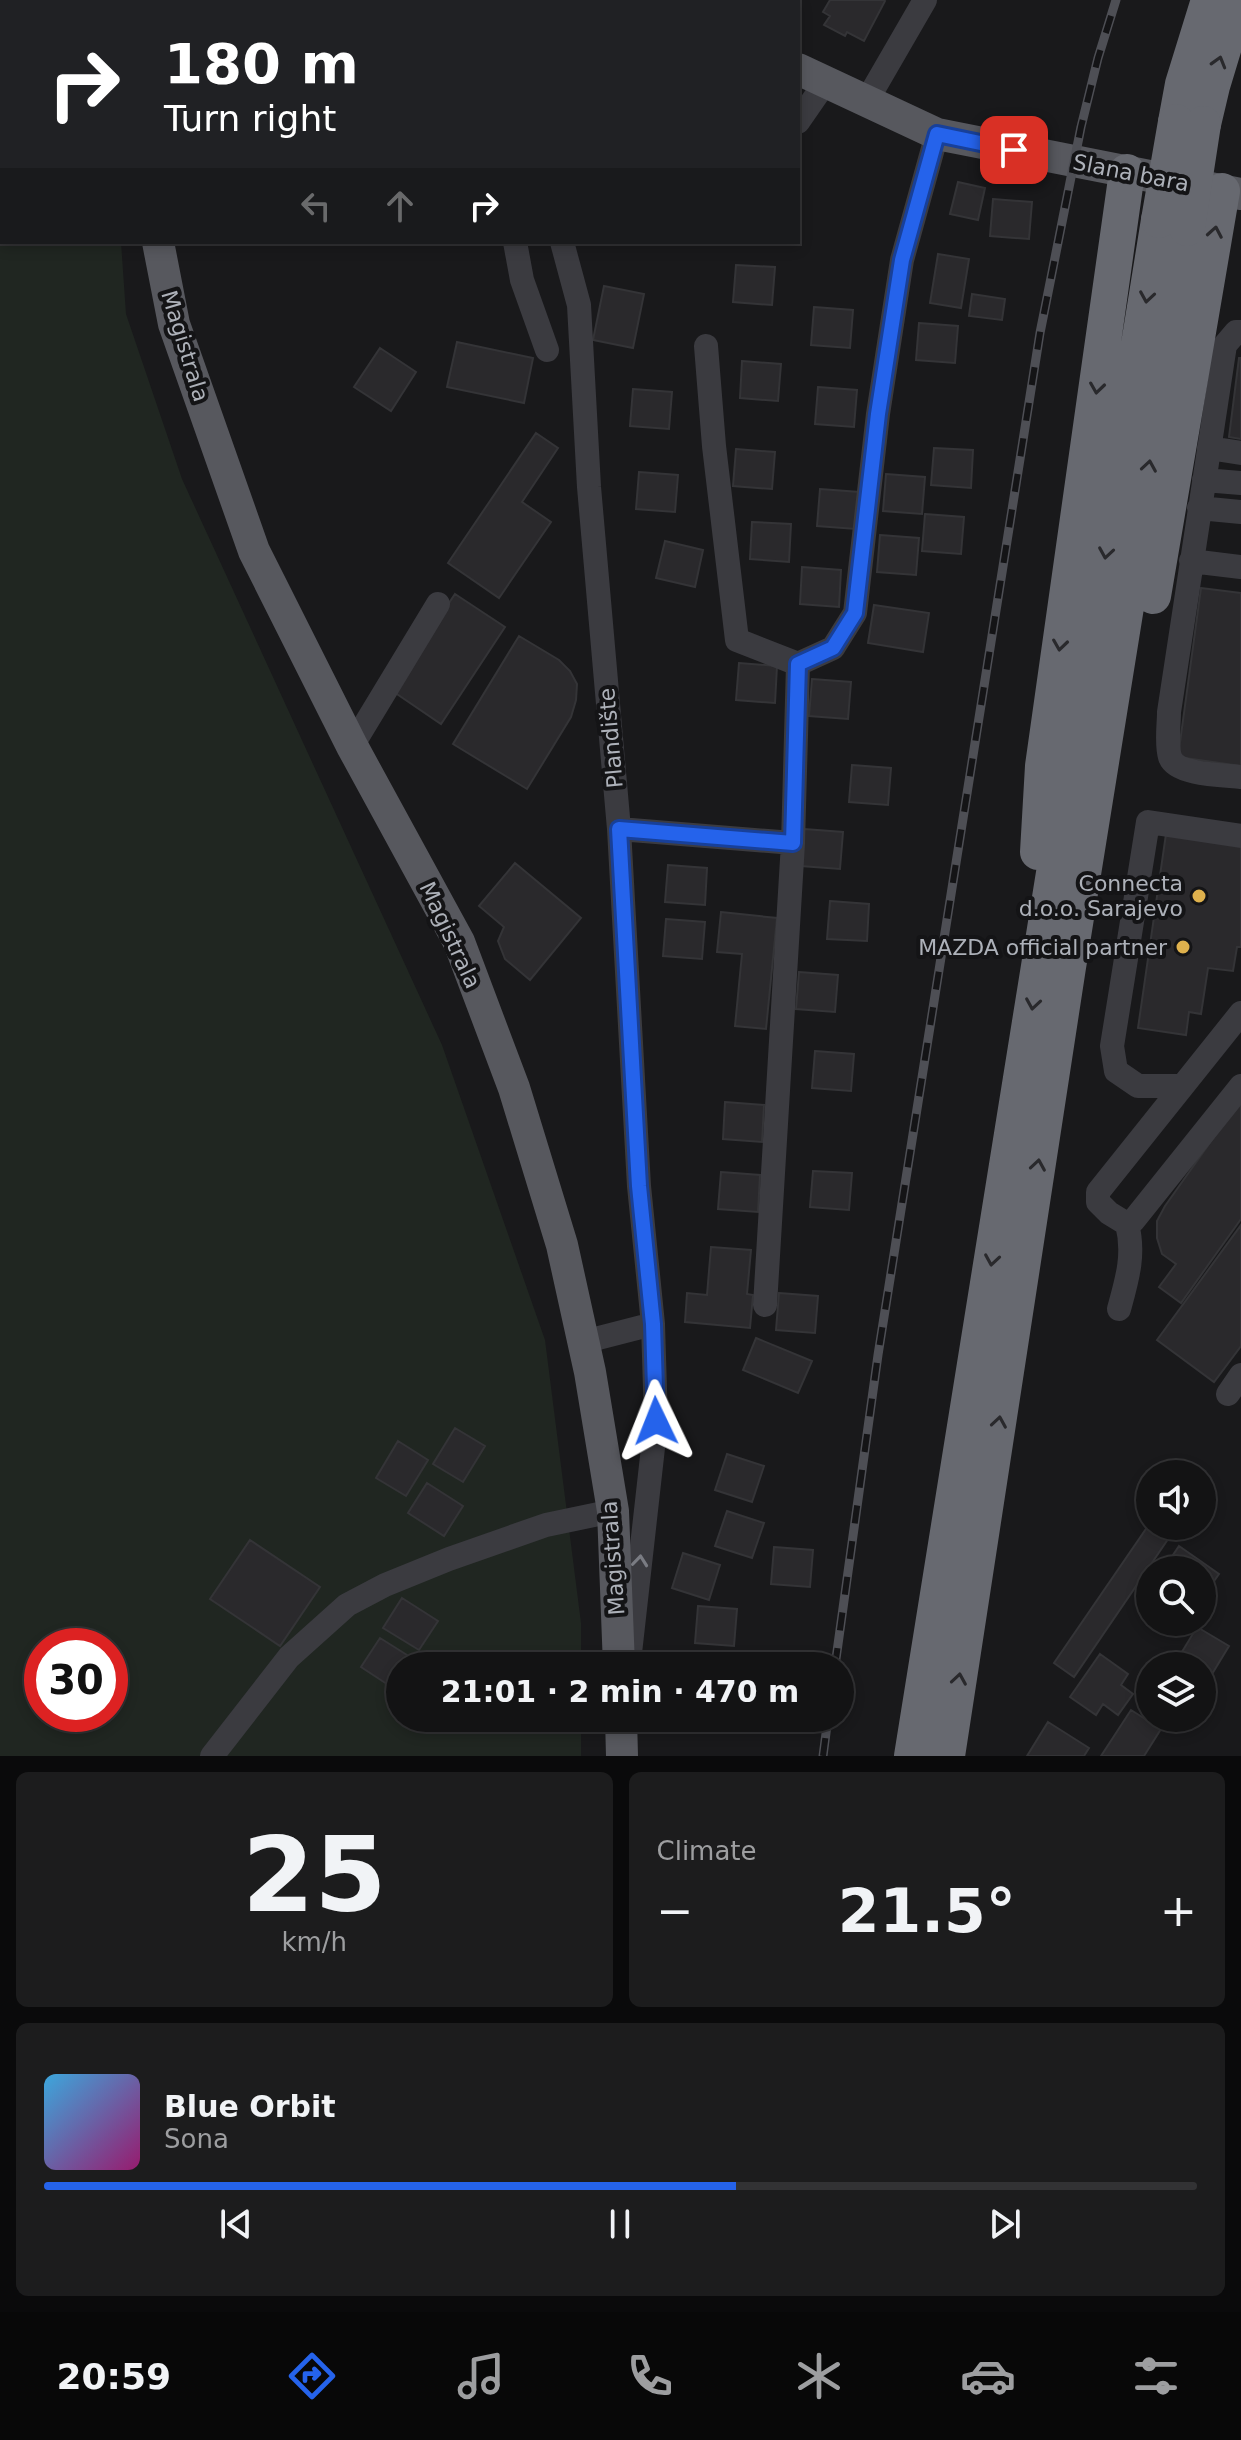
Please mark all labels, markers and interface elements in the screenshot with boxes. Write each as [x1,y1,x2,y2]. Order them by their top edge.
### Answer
text: 180 m [164,31,359,96]
icon: right [32,32,136,136]
one-way arrow [1210,55,1226,69]
text: Turn right [164,98,336,139]
pin [980,116,1048,184]
icon: arrive [992,128,1036,172]
street label: Slana bara [1071,149,1191,197]
icon: left [294,184,338,228]
icon: ahead [378,184,422,228]
icon: right [462,184,506,228]
one-way arrow [1206,226,1223,239]
street label: Magistrala [156,287,214,405]
one-way arrow [1139,290,1156,303]
one-way arrow [1089,381,1106,394]
one-way arrow [1139,459,1156,472]
one-way arrow [1098,546,1115,560]
one-way arrow [1052,639,1069,652]
street label: Plandište [594,687,628,789]
place label: Connecta d.o.o. Sarajevo [1019,871,1183,921]
street label: Magistrala [414,878,486,992]
marker: Connecta d.o.o. Sarajevo [1190,887,1208,905]
place label: MAZDA official partner [918,935,1168,960]
marker: MAZDA official partner [1174,938,1192,956]
one-way arrow [1025,997,1042,1010]
one-way arrow [1029,1158,1046,1172]
one-way arrow [984,1253,1001,1267]
position arrow [614,1379,698,1463]
one-way arrow [989,1415,1006,1429]
map controls [1136,1460,1216,1732]
button: sound [1136,1460,1216,1540]
street label: Magistrala [597,1500,629,1616]
one-way arrow [632,1554,649,1567]
button: search [1136,1556,1216,1636]
speed limit sign: 30 [24,1628,128,1732]
button: layers [1136,1652,1216,1732]
one-way arrow [950,1672,967,1686]
text: 21:01 · 2 min · 470 m [441,1674,799,1709]
text: 25 [242,1814,387,1936]
text: Climate [657,1836,757,1866]
text: 21.5° [838,1876,1016,1946]
text: − [657,1885,693,1936]
text: + [1160,1885,1197,1936]
text: km/h [281,1927,347,1957]
text: Blue Orbit [164,2089,336,2124]
text: Sona [164,2124,229,2154]
icon: previous [214,2202,258,2246]
icon: pause [598,2202,642,2246]
icon: next [983,2202,1027,2246]
icon: directions [284,2348,340,2404]
icon: music [453,2348,509,2404]
icon: phone [622,2348,678,2404]
icon: climate [791,2348,847,2404]
icon: car [960,2348,1016,2404]
icon: filters [1128,2348,1184,2404]
text: 20:59 [56,2356,171,2397]

